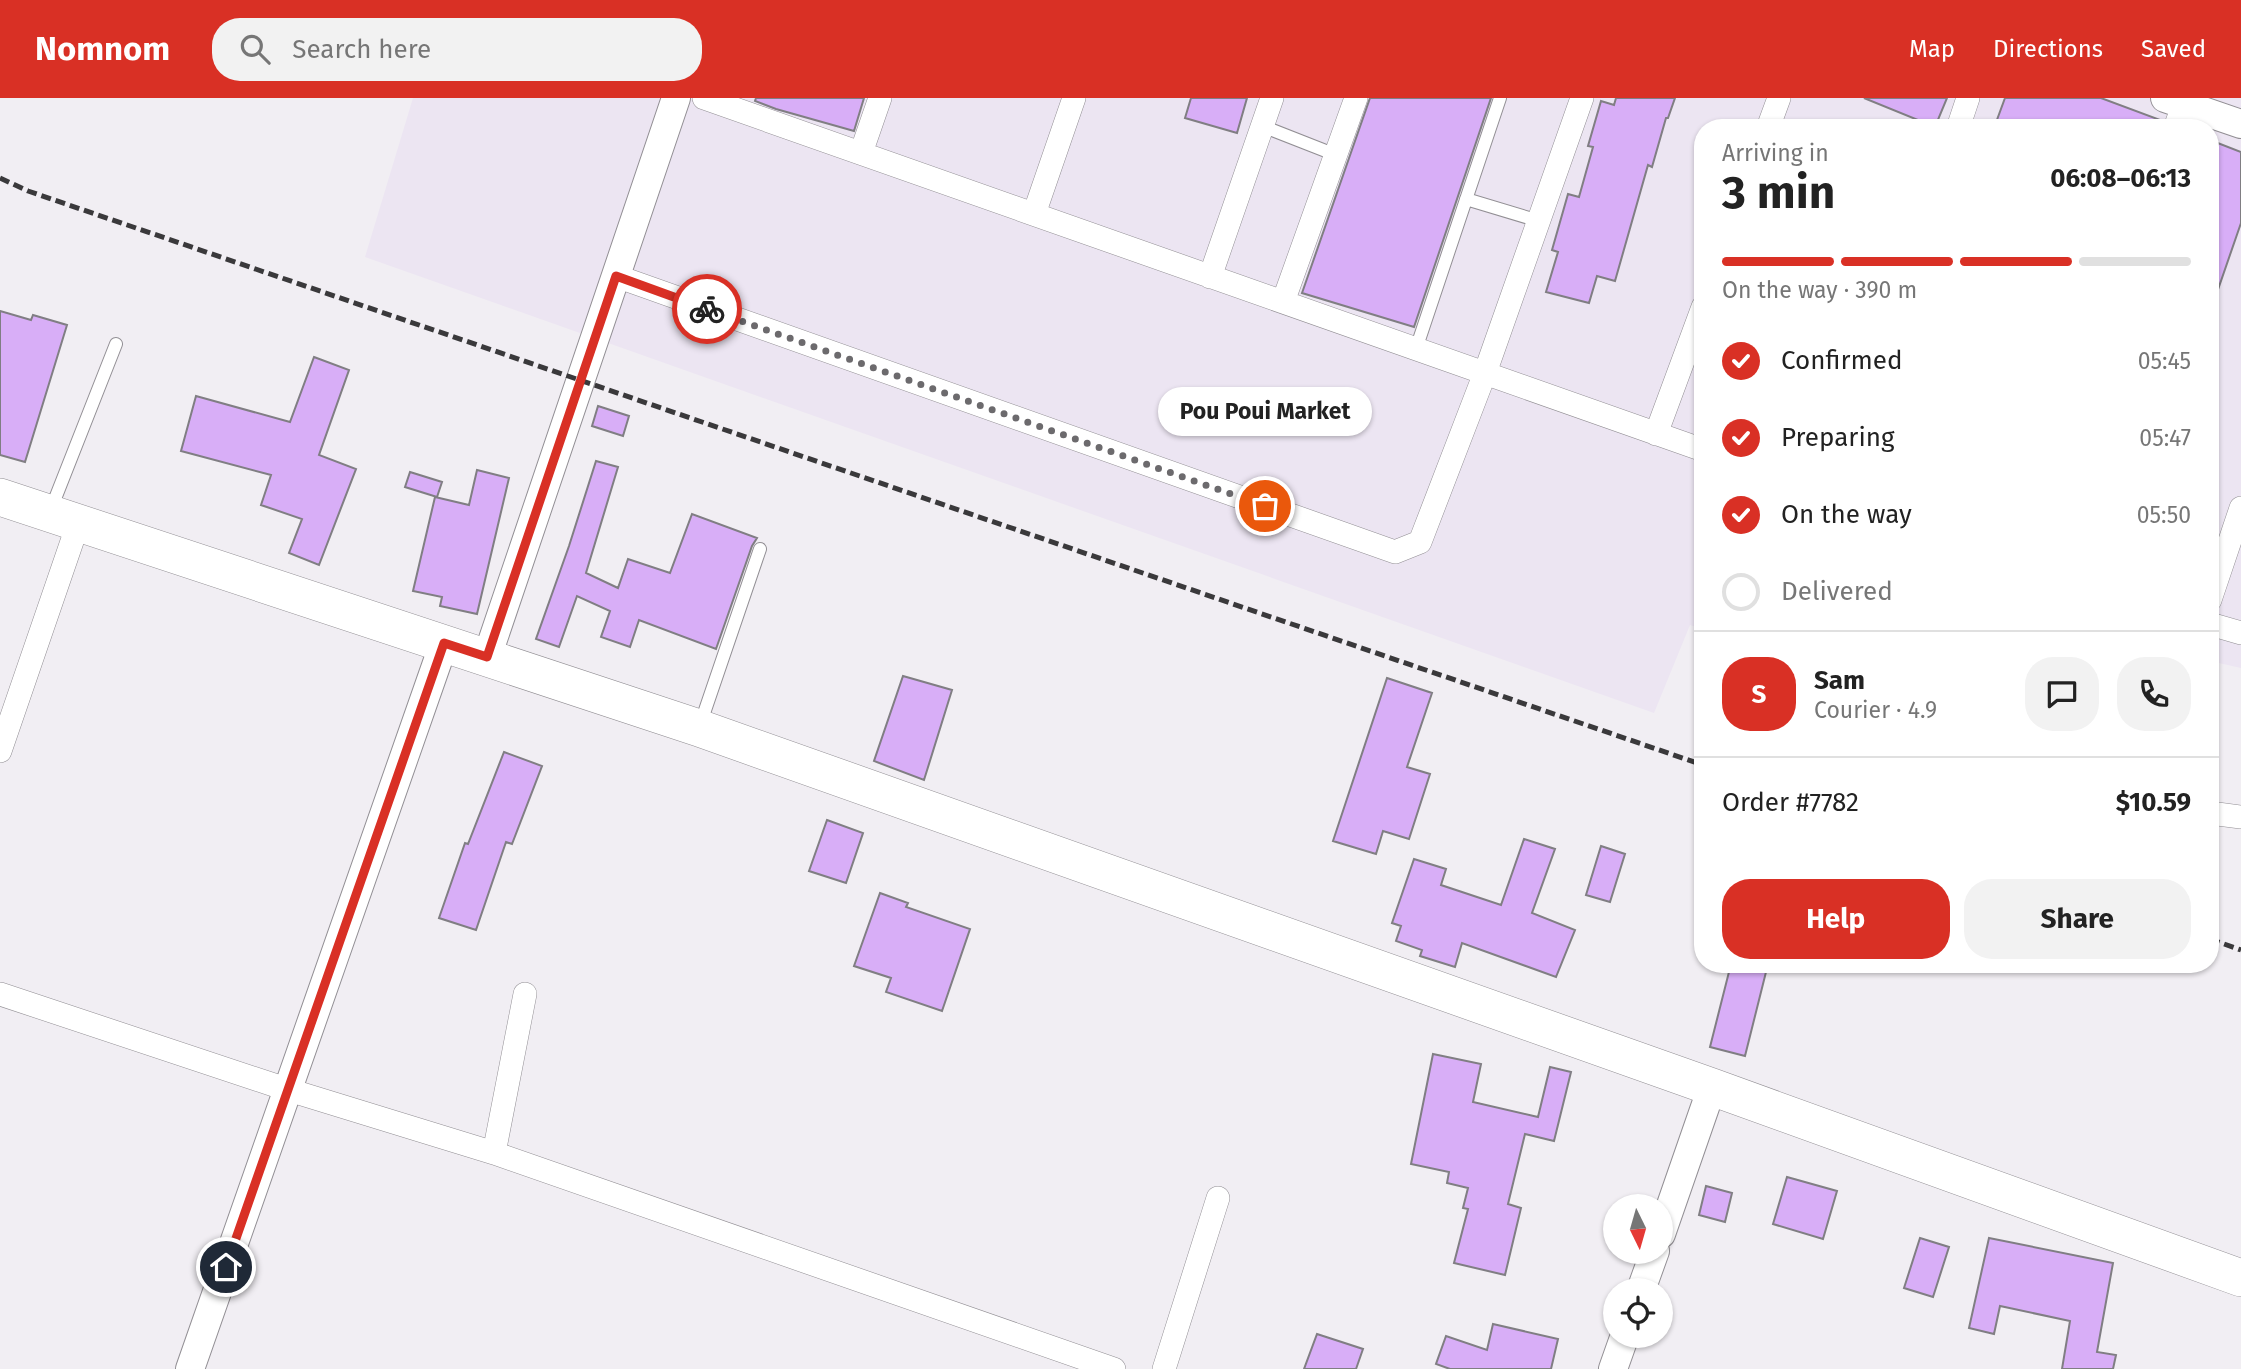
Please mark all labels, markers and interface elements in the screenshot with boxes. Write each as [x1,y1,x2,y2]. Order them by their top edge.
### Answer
search box [212,18,702,81]
text: Nomnom [35,29,170,69]
icon: search [236,30,274,68]
text: Search here [292,34,431,65]
text: Map [1909,35,1955,63]
text: Directions [1993,35,2103,63]
text: Saved [2141,35,2206,63]
text: Arriving in [1722,139,1829,167]
text: 06:08–06:13 [2050,163,2191,194]
text: 3 min [1722,165,1835,220]
courier [672,274,742,344]
text: On the way · 390 m [1722,276,1917,304]
icon: bike [688,290,726,328]
icon: check [1722,342,1760,380]
text: Confirmed [1781,345,1902,376]
text: 05:45 [2138,347,2191,375]
callout: Pou Poui Market [1158,387,1372,436]
text: Pou Poui Market [1180,397,1350,425]
icon: check [1722,419,1760,457]
text: Preparing [1781,422,1894,453]
text: 05:47 [2139,424,2191,452]
pin [1235,476,1295,536]
icon: bag [1246,487,1284,525]
icon: check [1722,496,1760,534]
text: On the way [1781,499,1912,530]
text: 05:50 [2137,501,2191,529]
text: Delivered [1781,576,1893,607]
button: chat [2025,657,2099,731]
button: phone [2117,657,2191,731]
text: Sam [1814,665,1865,696]
text: S [1752,679,1766,710]
text: Courier · 4.9 [1814,696,1937,724]
text: Order #7782 [1722,787,1859,818]
text: $10.59 [2116,787,2191,818]
button: Help [1722,879,1950,959]
button: Share [1964,879,2191,959]
north arrow [1603,1194,1673,1264]
map controls [1603,1194,1673,1348]
pin [196,1237,256,1297]
icon: home [207,1248,245,1286]
button: locate [1603,1278,1673,1348]

